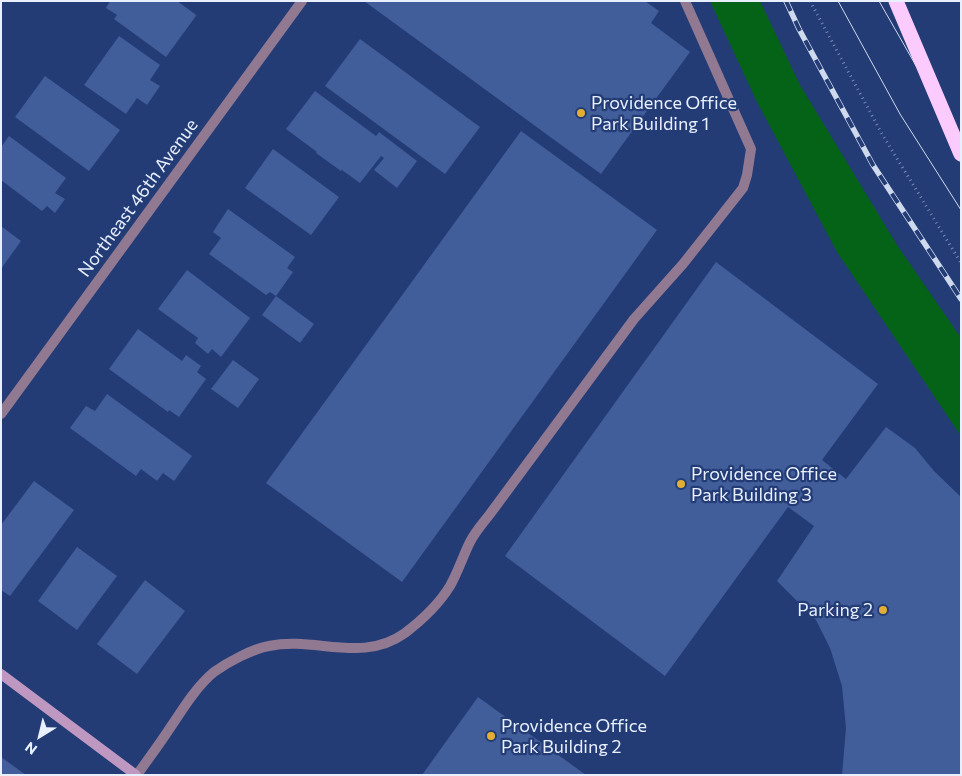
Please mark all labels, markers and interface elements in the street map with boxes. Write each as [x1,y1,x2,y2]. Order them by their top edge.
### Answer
place label: Providence Office Park Building 1 [591,92,737,134]
marker: Providence Office Park Building 1 [575,107,587,119]
street label: Northeast 46th Avenue [73,115,203,281]
place label: Providence Office Park Building 3 [691,463,837,506]
marker: Providence Office Park Building 3 [675,478,687,490]
place label: Parking 2 [797,599,873,621]
marker: Parking 2 [877,604,889,616]
north arrow [15,711,65,761]
place label: Providence Office Park Building 2 [501,715,647,758]
marker: Providence Office Park Building 2 [485,730,497,742]
text: N [22,739,40,759]

